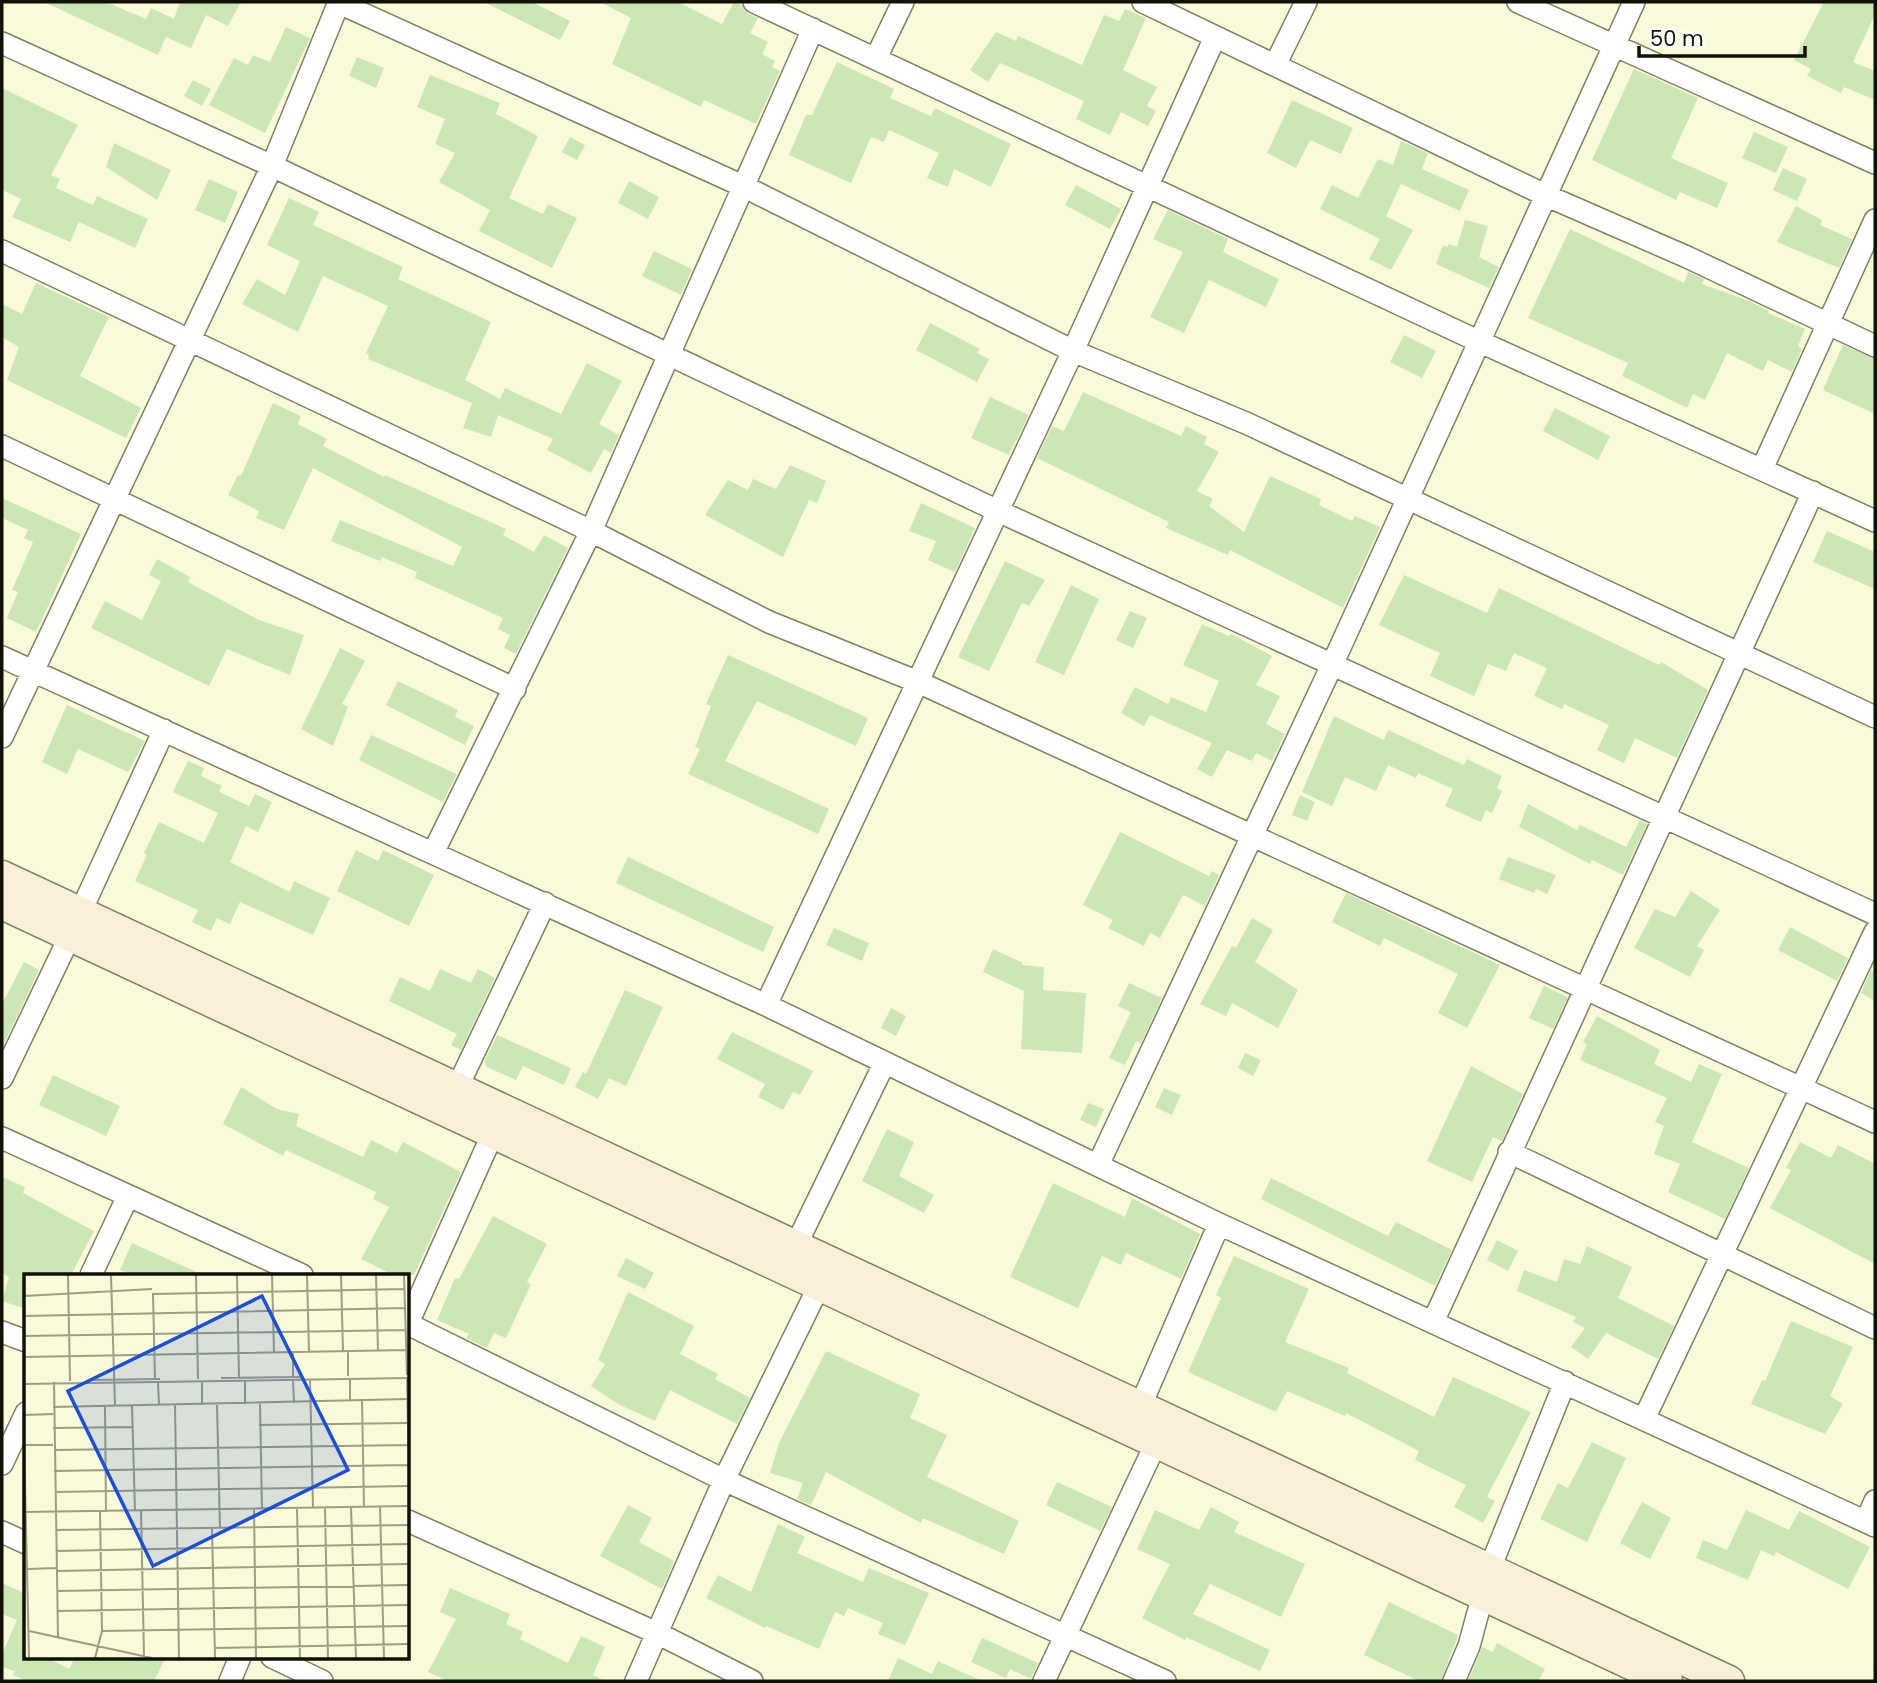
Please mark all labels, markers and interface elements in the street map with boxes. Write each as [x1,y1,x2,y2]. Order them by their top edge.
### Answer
scale bar [1639,14,1805,58]
text: 50 m [1650,24,1704,53]
inset map [24,1274,410,1658]

